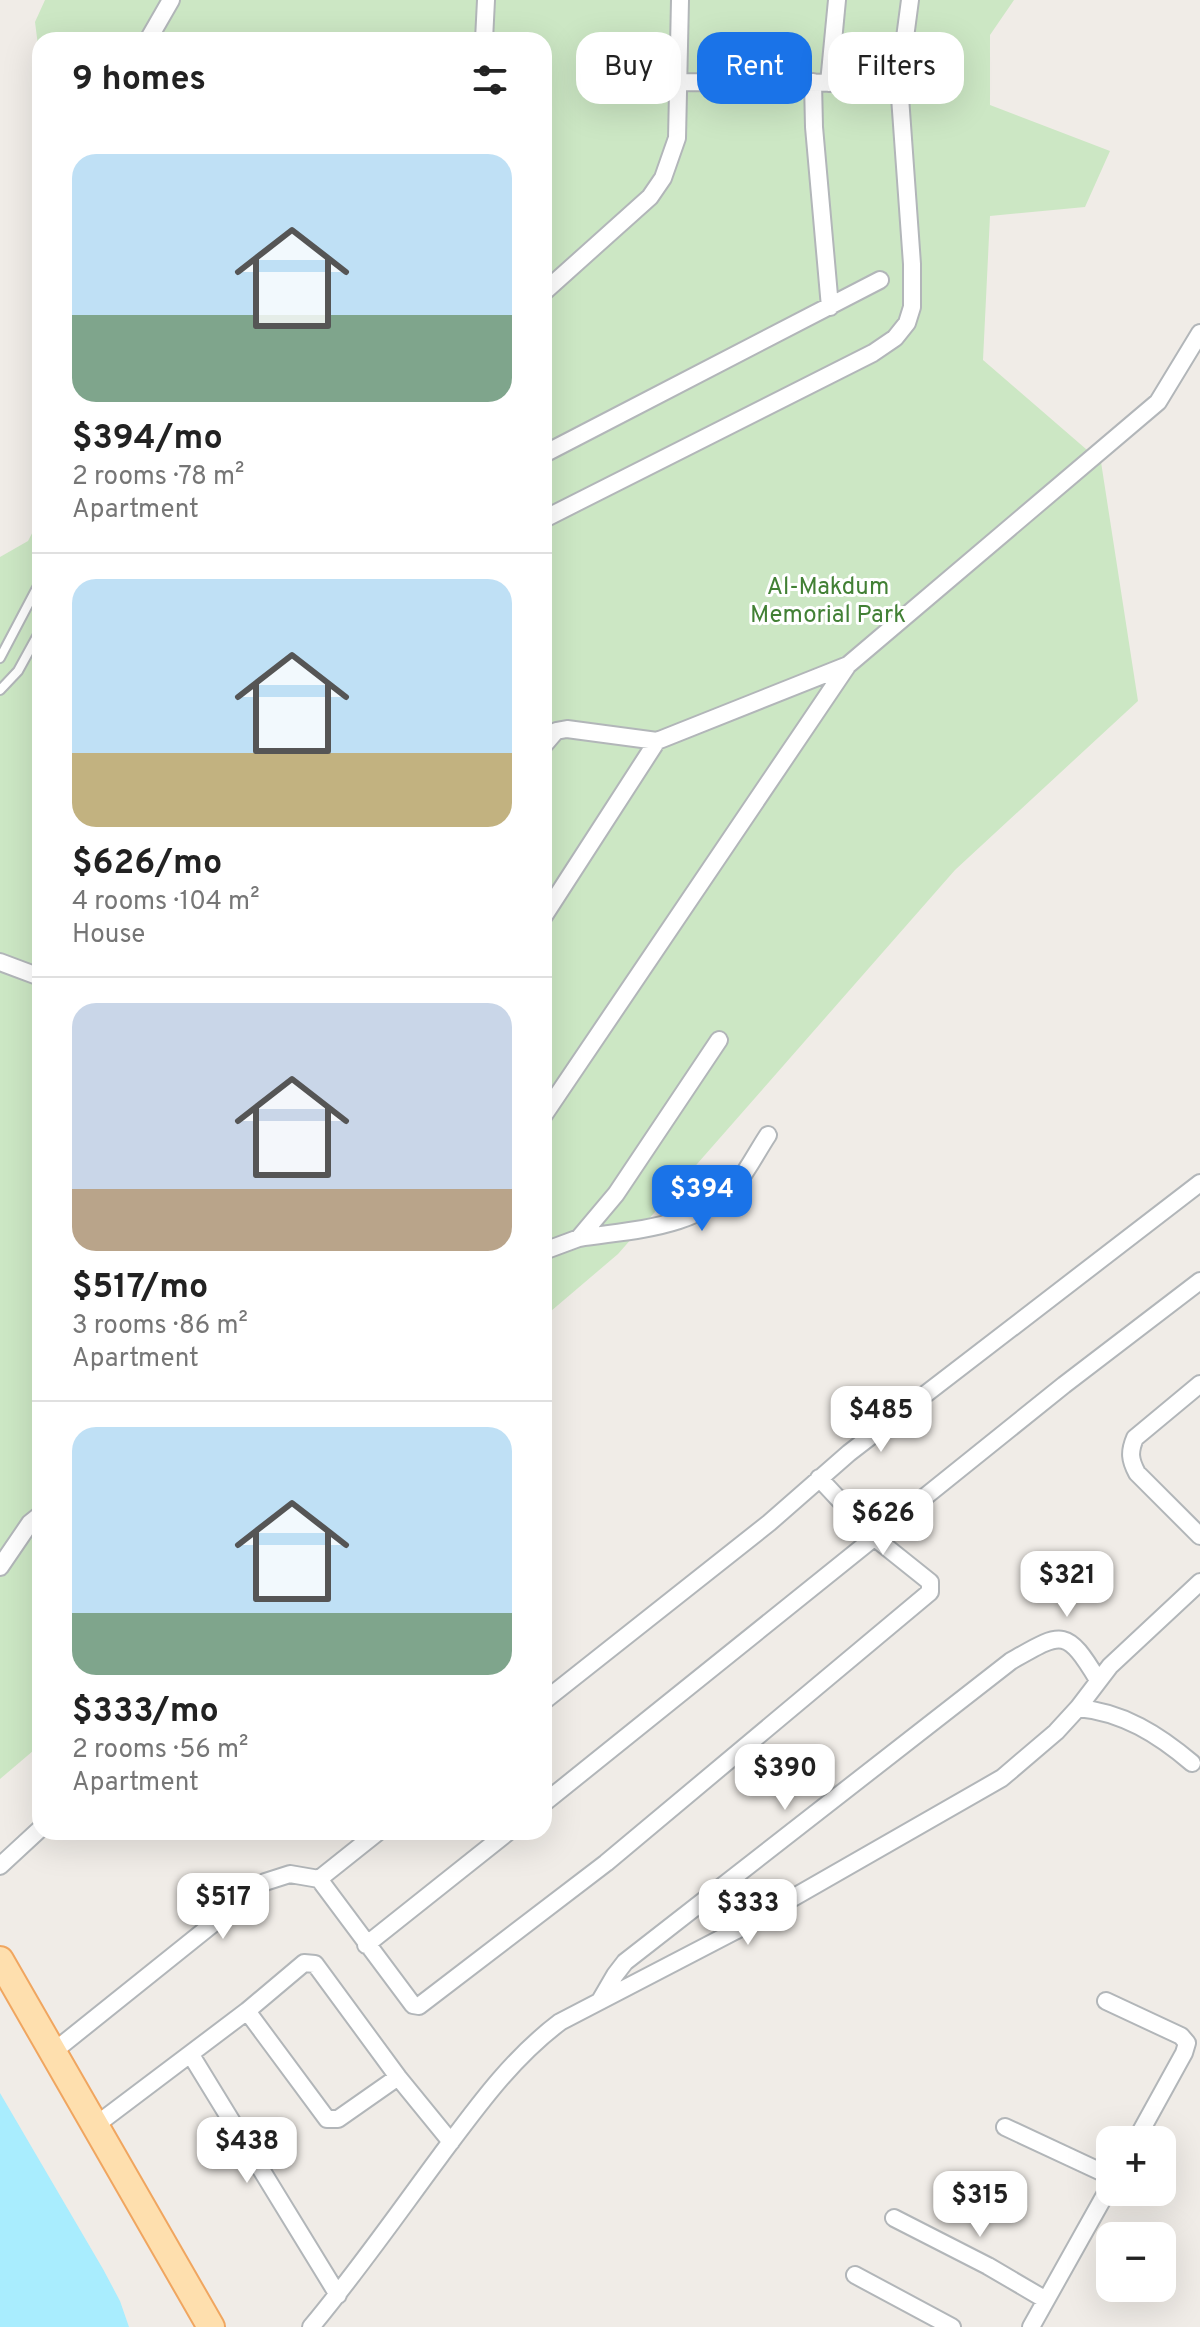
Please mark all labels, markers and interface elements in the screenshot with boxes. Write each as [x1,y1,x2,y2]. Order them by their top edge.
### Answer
chip: Buy [576,32,681,104]
chip: Rent [697,32,812,104]
chip: Filters [828,32,964,104]
icon: filters [468,58,512,102]
text: 9 homes [72,59,206,102]
icon: home [220,206,364,350]
text: $394/mo [72,418,223,461]
text: 2 rooms · 78 m² [72,461,244,494]
text: Apartment [72,494,199,527]
park label: Al-Makdum Memorial Park [750,573,906,631]
icon: home [220,631,364,775]
text: $626/mo [72,843,222,886]
text: 4 rooms · 104 m² [72,886,260,919]
text: House [72,919,145,952]
icon: home [220,1055,364,1199]
pin: $394 [655,1165,749,1233]
text: $394 [670,1174,734,1207]
text: $517/mo [72,1267,208,1310]
text: 3 rooms · 86 m² [72,1310,248,1343]
text: Apartment [72,1343,199,1376]
pin: $485 [834,1386,928,1454]
text: $485 [849,1395,913,1428]
icon: home [220,1479,364,1623]
pin: $626 [836,1489,930,1557]
text: $626 [851,1498,915,1531]
pin: $321 [1020,1551,1114,1619]
text: $321 [1038,1560,1096,1593]
text: $333/mo [72,1691,219,1734]
text: 2 rooms · 56 m² [72,1734,248,1767]
pin: $390 [738,1744,832,1812]
text: $390 [753,1753,817,1786]
text: Apartment [72,1767,199,1800]
pin: $517 [176,1873,270,1941]
pin: $333 [701,1879,795,1947]
text: $517 [195,1882,251,1915]
text: $333 [717,1888,779,1921]
pin: $438 [200,2117,294,2185]
text: $438 [215,2126,279,2159]
map controls [1096,2126,1176,2302]
button: + [1096,2126,1176,2206]
pin: $315 [933,2171,1027,2239]
text: $315 [951,2180,1009,2213]
button: − [1096,2222,1176,2302]

